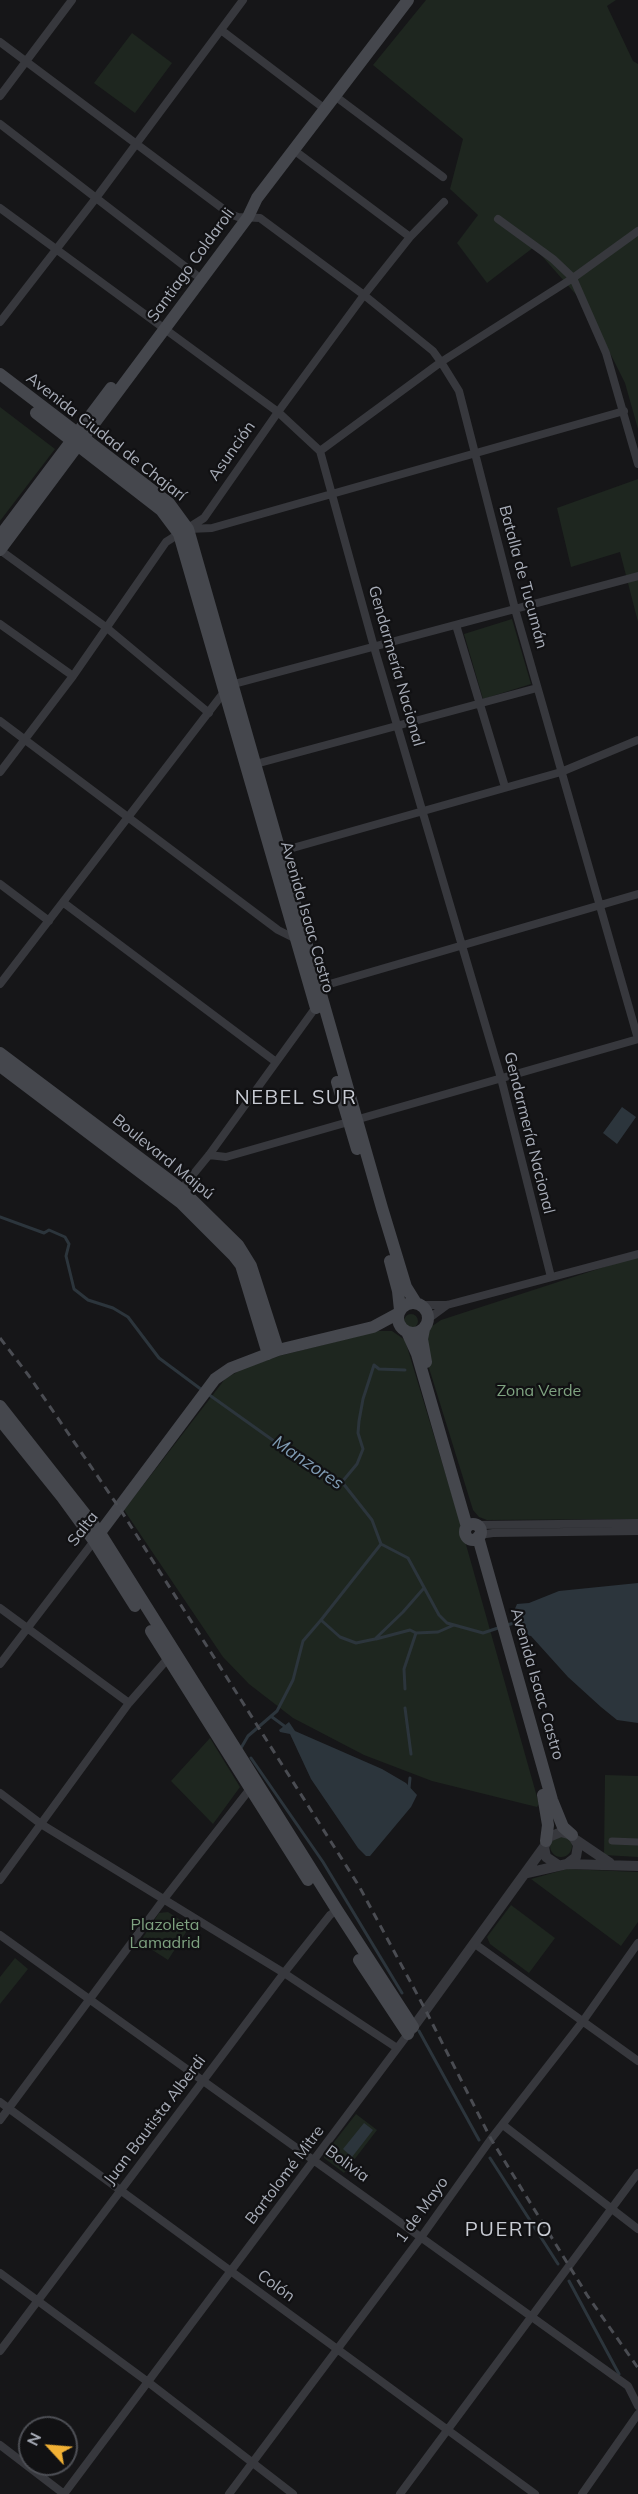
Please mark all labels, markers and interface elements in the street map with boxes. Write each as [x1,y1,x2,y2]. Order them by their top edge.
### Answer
street label: Santiago Coldaroli [143,204,239,326]
street label: Avenida Ciudad de Chajarí [22,369,190,505]
street label: Asunción [205,417,259,485]
street label: Batalla de Tucumán [495,503,551,651]
street label: Gendarmería Nacional [364,584,428,748]
street label: Avenida Isaac Castro [276,839,338,995]
street label: Gendarmería Nacional [500,1050,558,1216]
district label: NEBEL SUR [235,1086,357,1110]
street label: Boulevard Maipú [108,1110,218,1204]
park label: Zona Verde [497,1381,581,1401]
water label: Manzores [268,1431,348,1495]
street label: Salta [64,1508,102,1550]
street label: Avenida Isaac Castro [506,1606,568,1762]
park label: Plazoleta Lamadrid [130,1915,200,1953]
street label: Juan Bautista Alberdi [100,2052,210,2188]
street label: Bartolomé Mitre [242,2122,328,2228]
street label: Bolivia [321,2142,373,2186]
street label: 1 de Mayo [392,2173,452,2247]
district label: PUERTO [465,2218,553,2242]
street label: Colón [253,2266,299,2306]
north arrow [18,2416,78,2476]
text: N [22,2429,45,2449]

